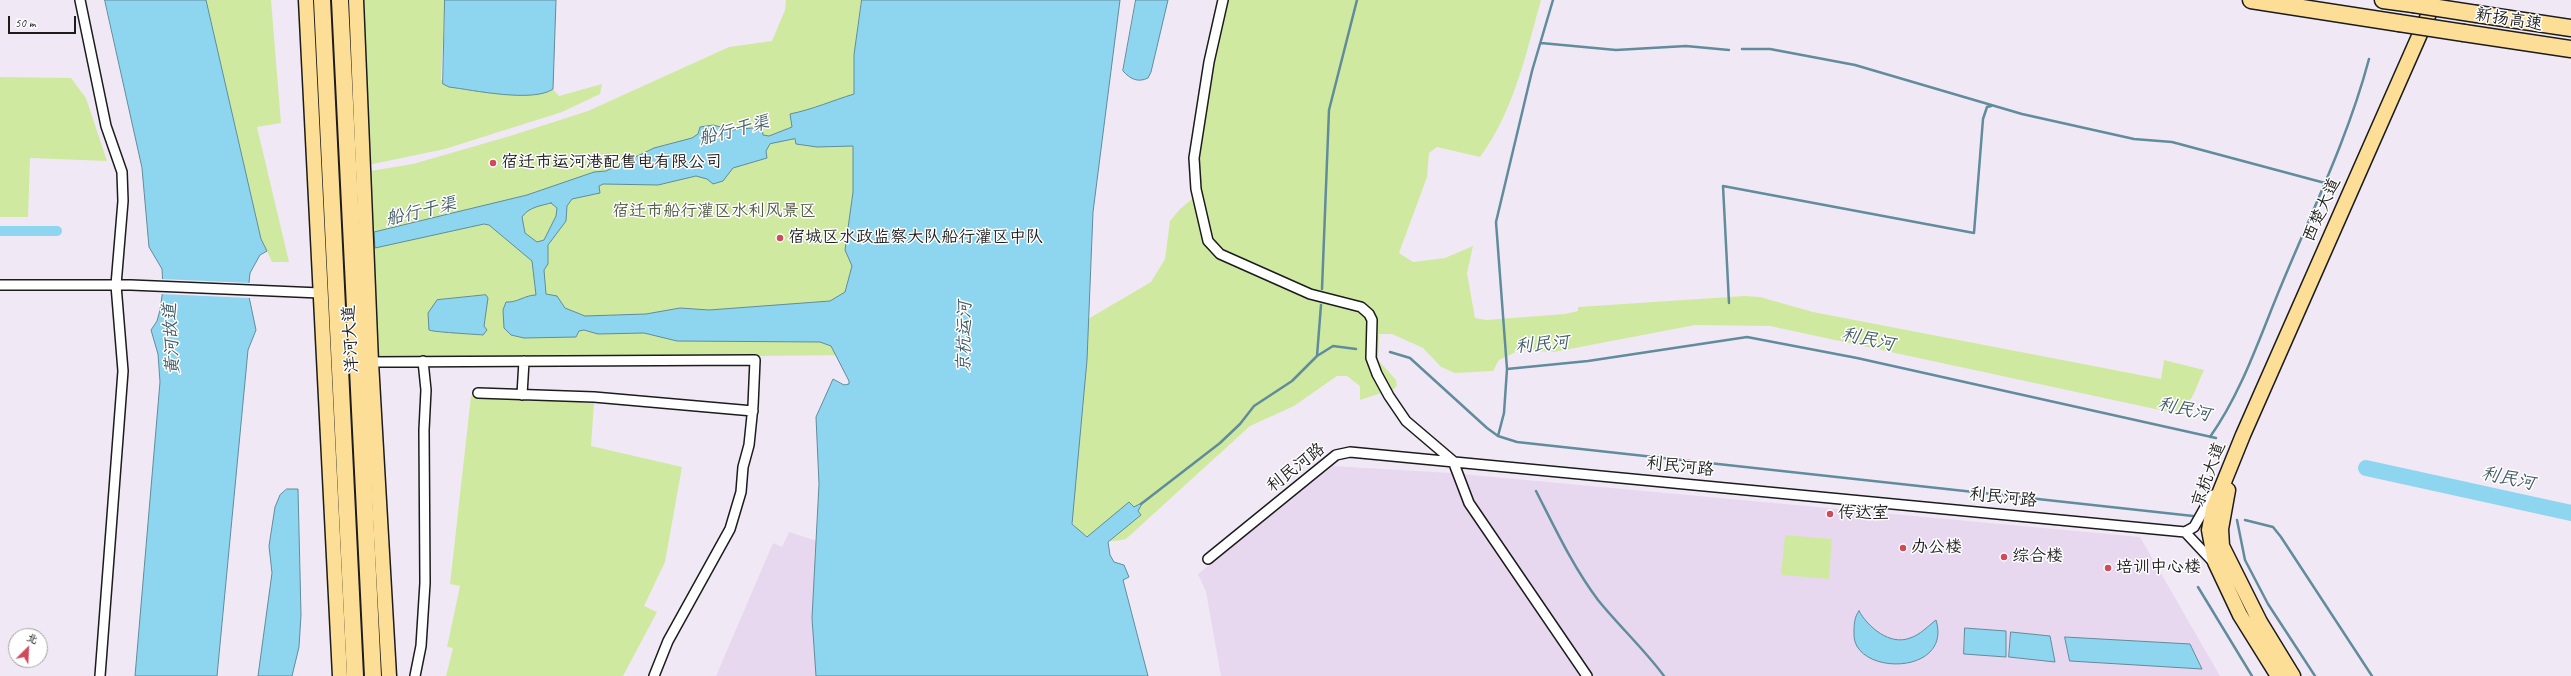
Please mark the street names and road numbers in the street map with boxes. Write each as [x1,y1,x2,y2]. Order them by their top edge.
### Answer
street label: 新扬高速 [2474,5,2544,35]
street label: 西楚大道 [2299,175,2345,245]
street label: 洋河大道 [339,305,363,373]
street label: 利民河路 [1263,439,1329,497]
street label: 京杭大道 [2188,440,2230,510]
street label: 利民河路 [1645,453,1715,481]
street label: 利民河路 [1968,484,2038,512]

